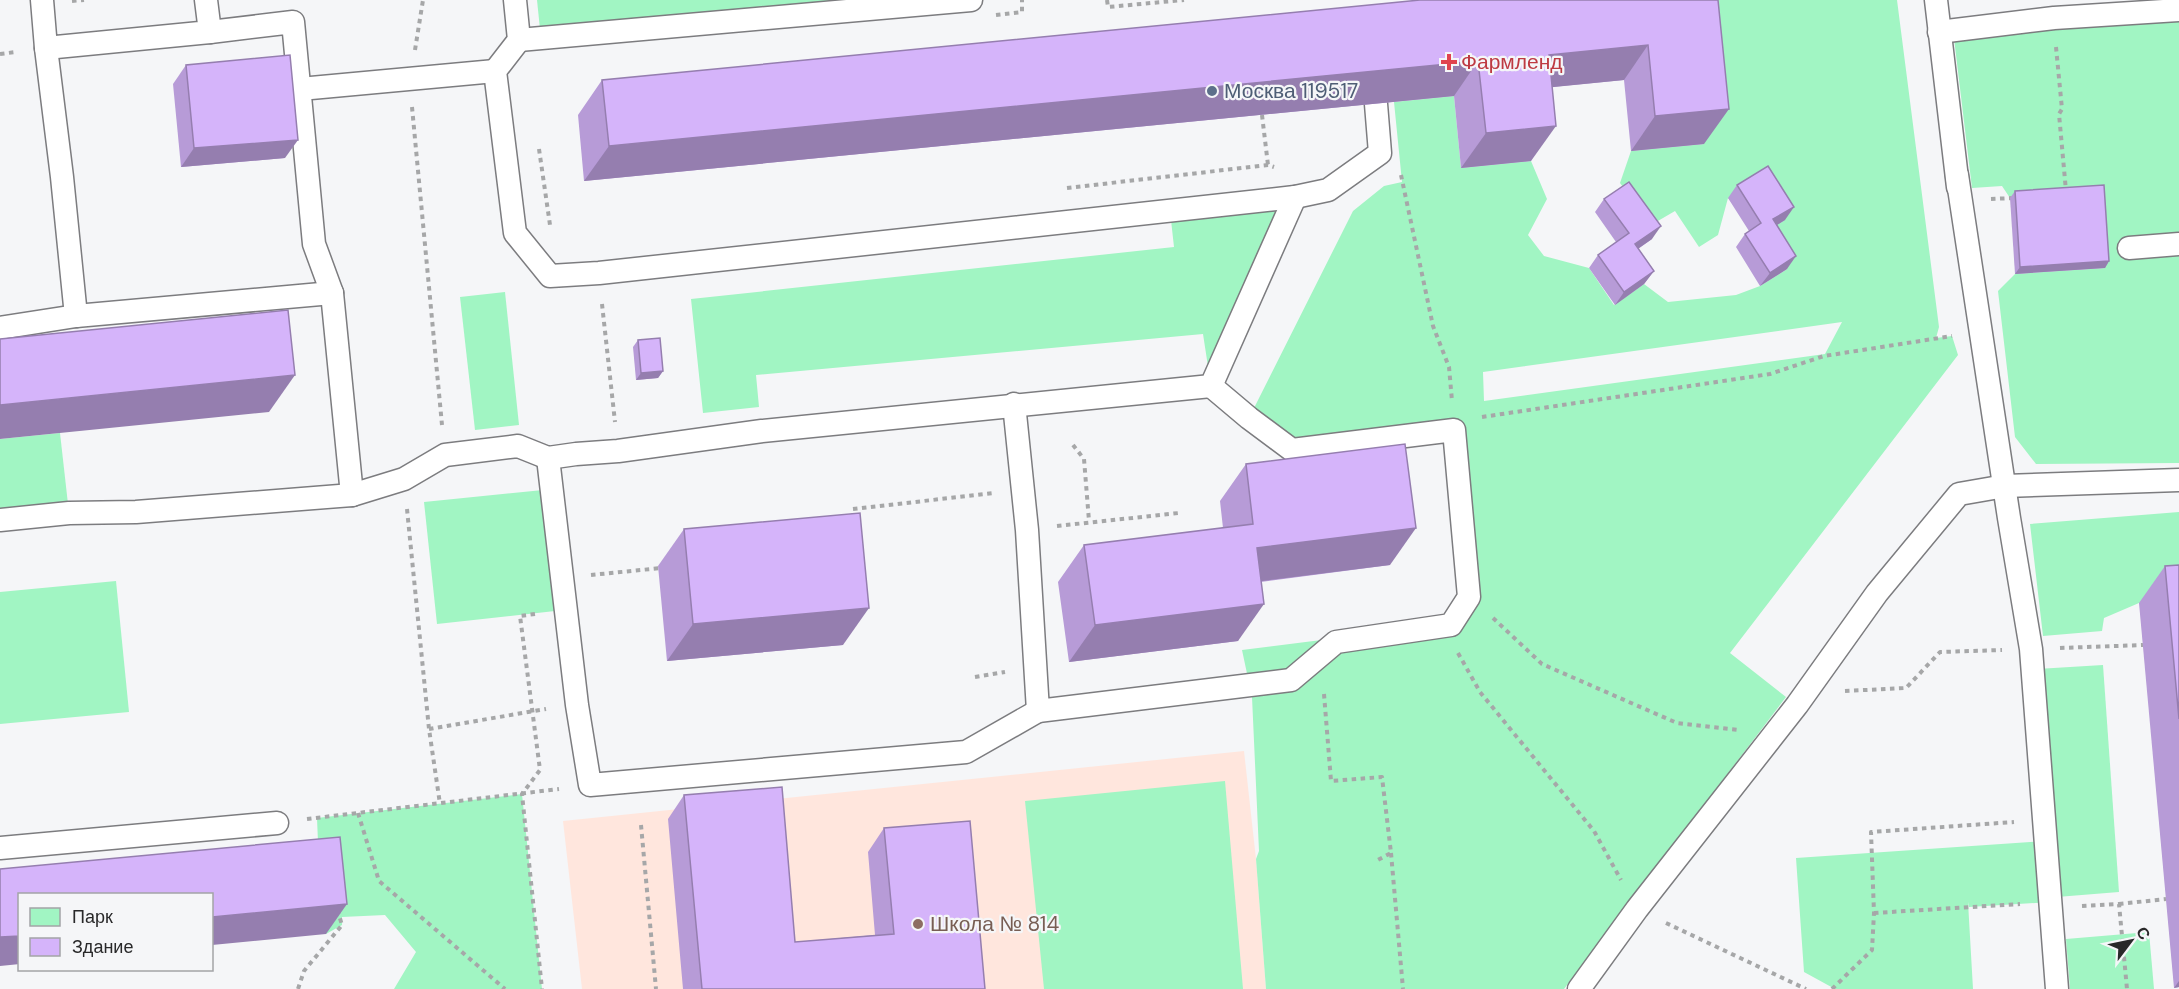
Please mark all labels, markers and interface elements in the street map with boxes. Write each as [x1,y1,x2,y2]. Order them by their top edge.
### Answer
place label: Фармленд [1461,48,1563,76]
marker: Фармленд [1442,55,1456,69]
place label: Москва 119517 [1224,77,1358,105]
marker: Москва 119517 [1205,84,1219,98]
legend [18,893,213,971]
text: Парк [72,905,113,929]
place label: Школа № 814 [930,910,1059,938]
north arrow [2101,911,2161,971]
marker: Школа № 814 [911,917,925,931]
text: С [2131,923,2155,944]
text: Здание [72,935,133,959]

